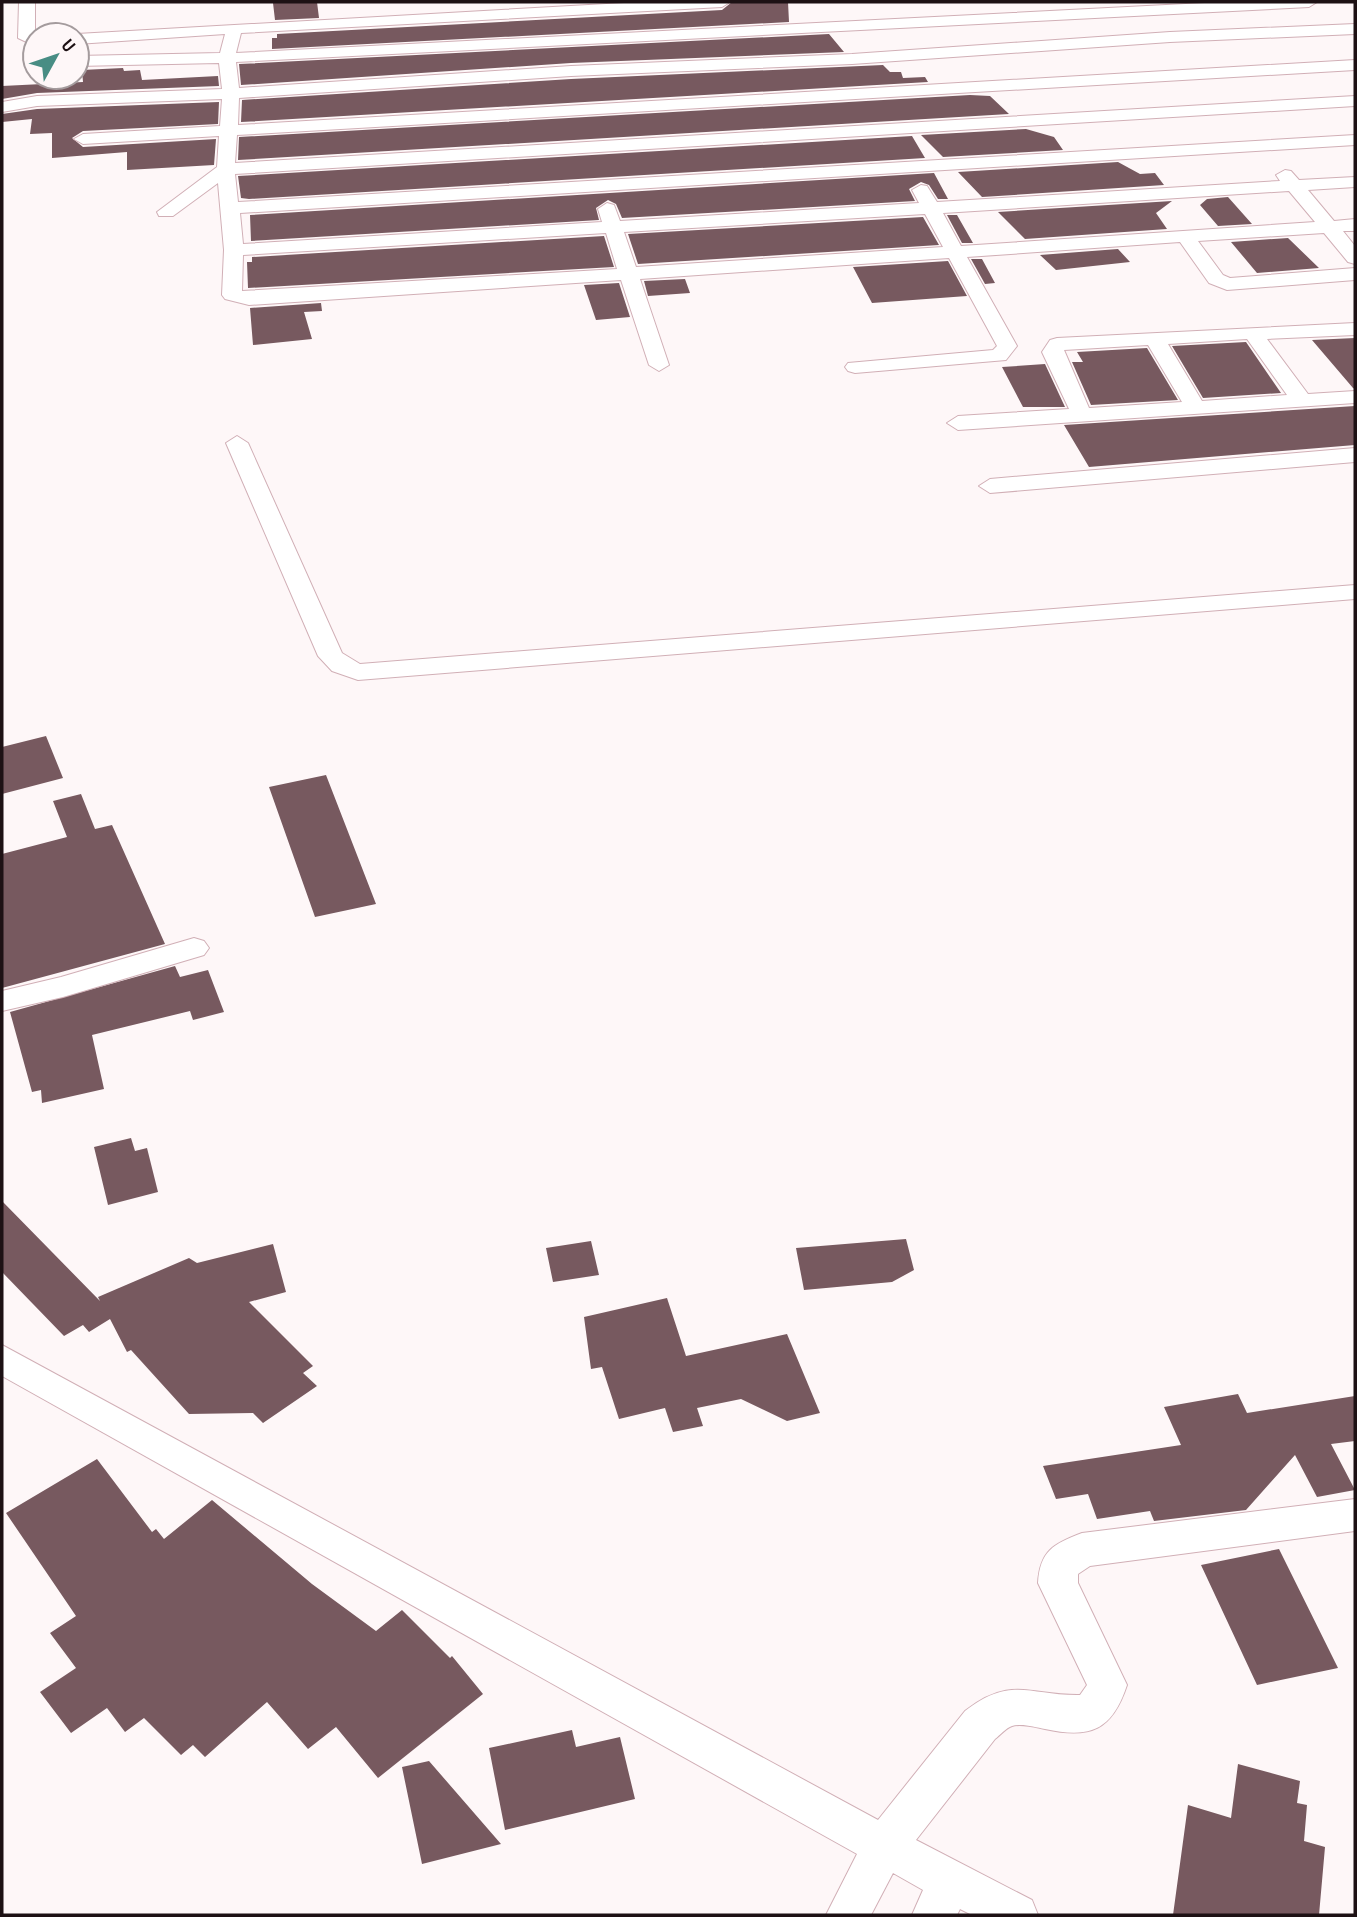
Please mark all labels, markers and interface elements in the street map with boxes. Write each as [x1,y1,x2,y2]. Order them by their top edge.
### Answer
north arrow [21,21,91,91]
text: U [56,35,80,57]

